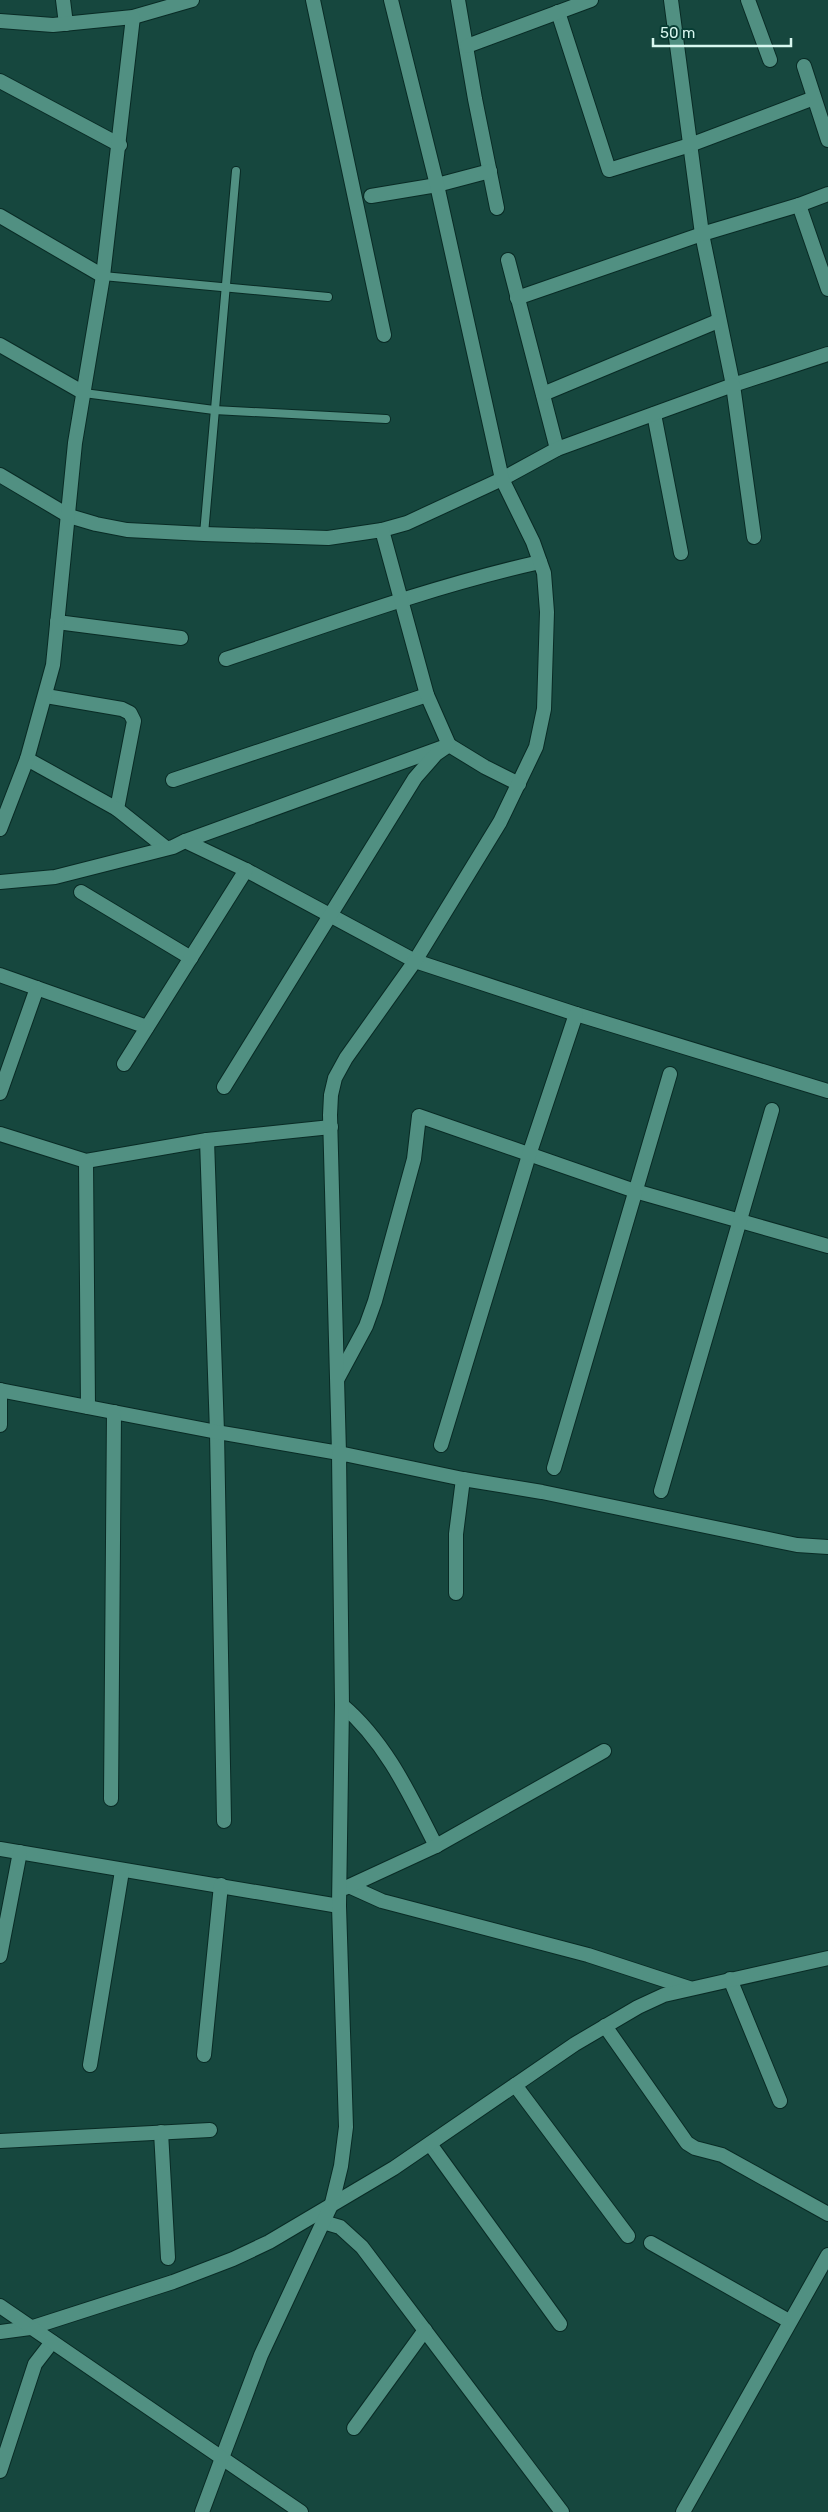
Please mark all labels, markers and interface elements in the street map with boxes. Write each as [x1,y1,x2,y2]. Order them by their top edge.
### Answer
scale bar [653,15,790,47]
text: 50 m [660,24,695,42]

